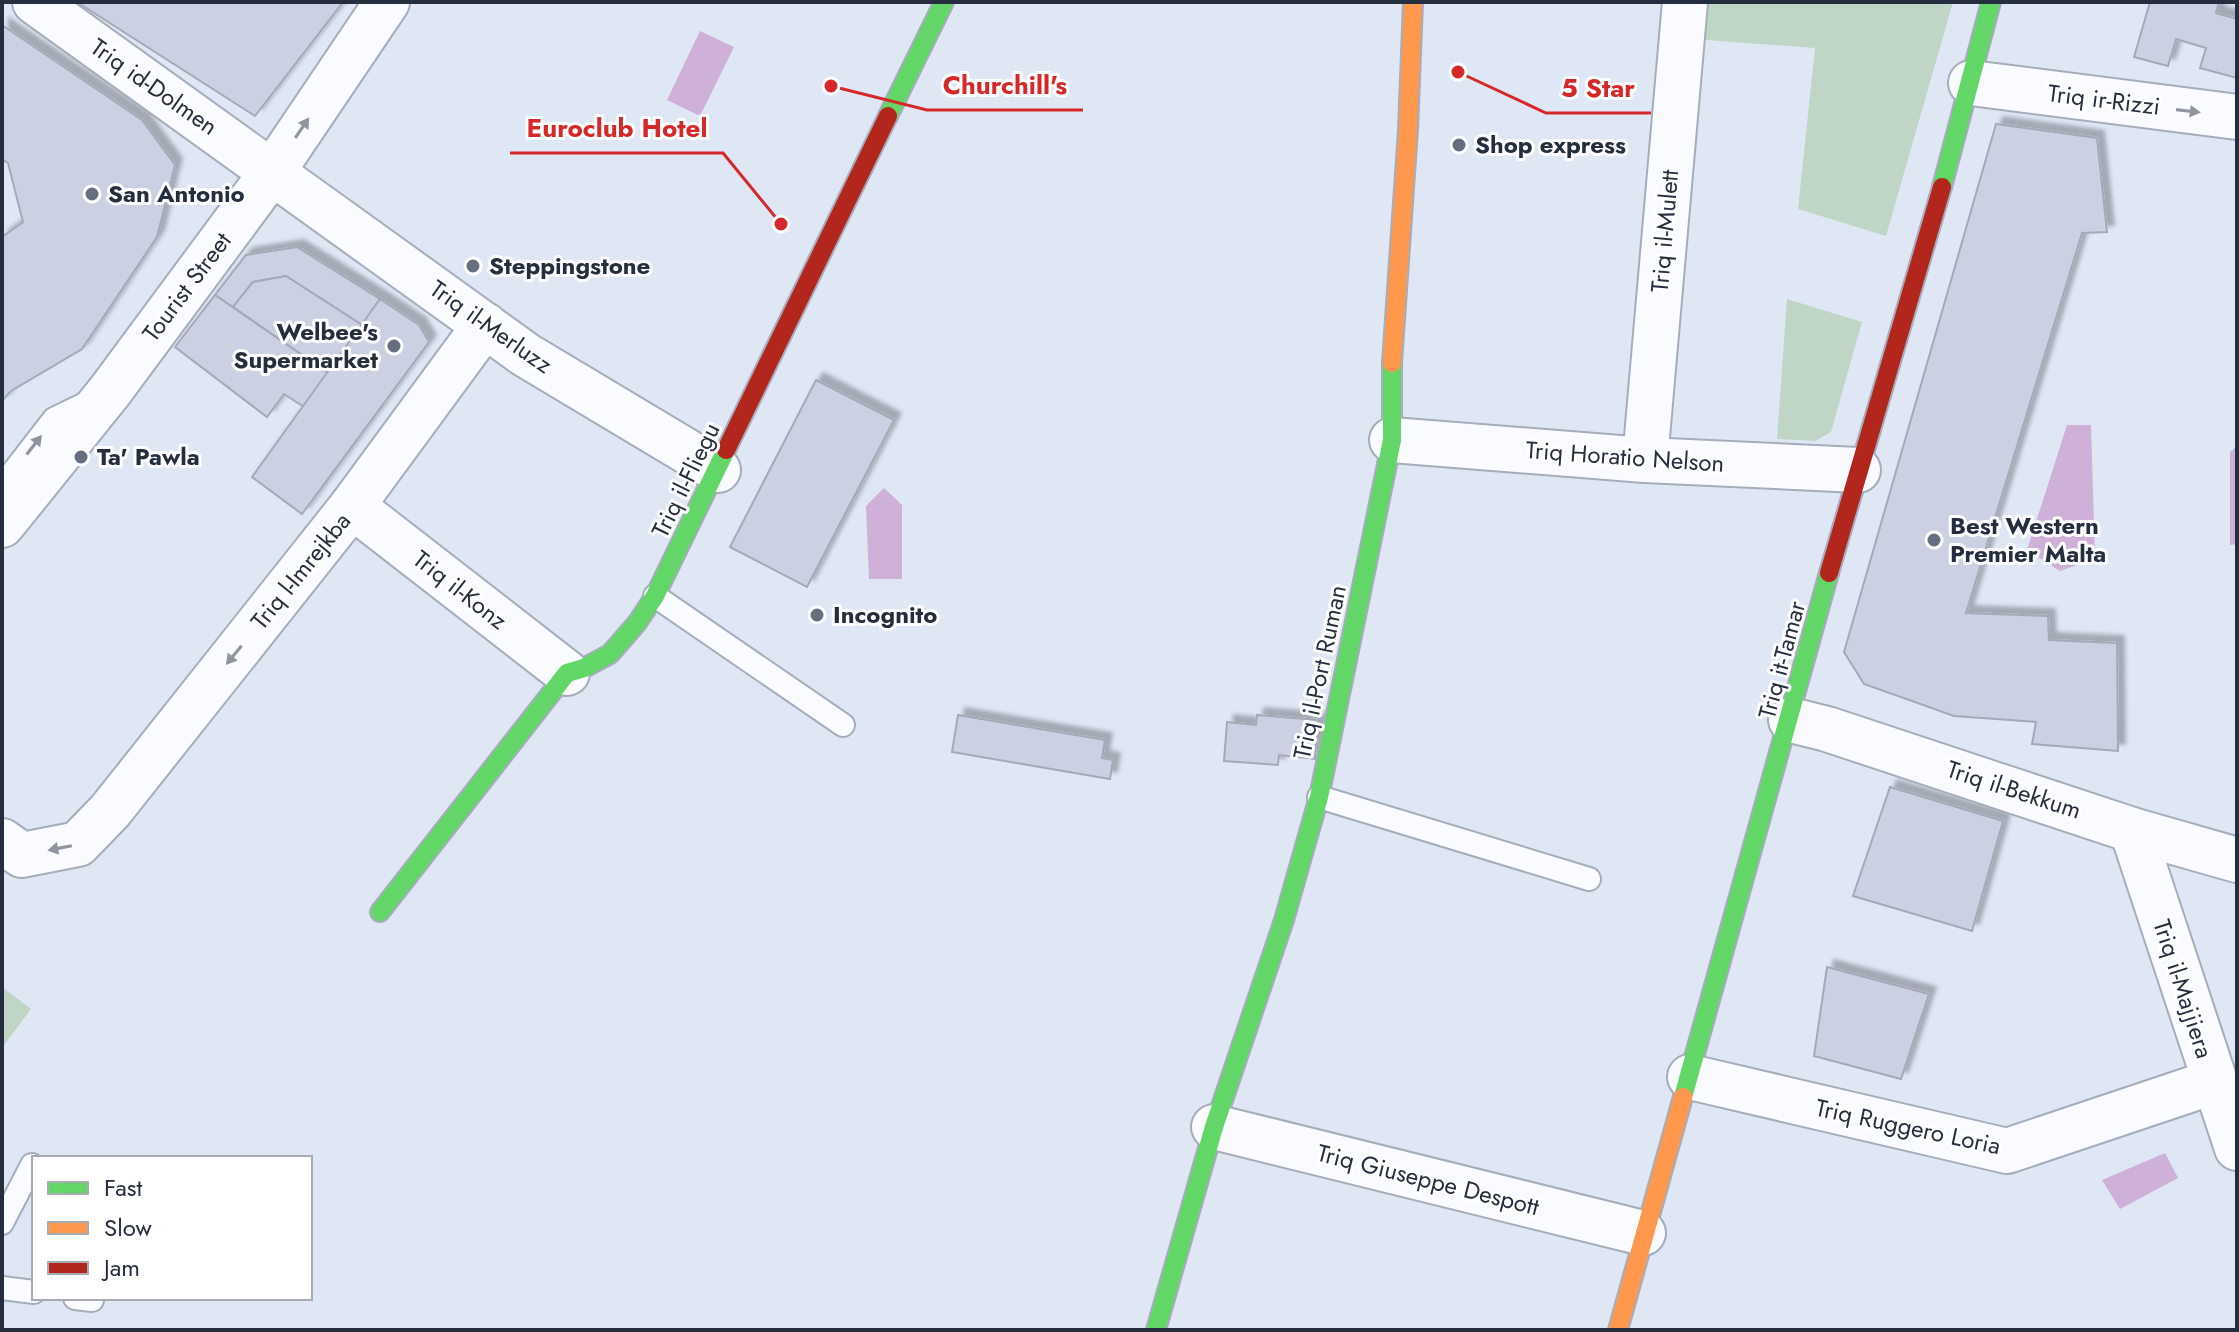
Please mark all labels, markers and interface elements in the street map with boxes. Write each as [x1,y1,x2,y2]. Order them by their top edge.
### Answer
street label: Triq id-Dolmen [84,30,225,143]
callout: Churchill's [927,60,1083,110]
callout: 5 Star [1546,63,1651,113]
text: Churchill's [943,66,1067,104]
text: 5 Star [1561,69,1635,107]
street label: Triq ir-Rizzi [2046,75,2162,124]
callout: Euroclub Hotel [510,103,723,153]
one-way arrow [2176,105,2201,118]
text: Euroclub Hotel [527,109,707,147]
one-way arrow [295,117,309,139]
place label: Shop express [1475,127,1626,162]
marker: Shop express [1450,136,1468,154]
street label: Triq il-Mulett [1642,168,1687,294]
place label: San Antonio [108,176,245,211]
marker: San Antonio [83,185,101,203]
street label: Tourist Street [134,225,239,349]
place label: Steppingstone [489,248,650,283]
marker: Steppingstone [464,257,482,275]
street label: Triq il-Merluzz [423,271,560,382]
place label: Welbee's Supermarket [233,314,378,377]
marker: Welbee's Supermarket [385,337,403,355]
street label: Triq il-Fliegu [643,416,728,543]
street label: Triq Horatio Nelson [1525,432,1725,481]
one-way arrow [26,435,42,455]
place label: Ta' Pawla [97,439,200,474]
marker: Ta' Pawla [72,448,90,466]
street label: Triq l-Imrejkba [242,505,359,637]
place label: Best Western Premier Malta [1950,508,2106,571]
marker: Best Western Premier Malta [1925,531,1943,549]
street label: Triq il-Konz [406,542,515,638]
street label: Triq il-Port Ruman [1284,582,1355,762]
street label: Triq it-Tamar [1749,596,1814,723]
place label: Incognito [833,597,937,632]
marker: Incognito [808,606,826,624]
one-way arrow [226,645,243,665]
street label: Triq il-Bekkum [1942,751,2086,828]
one-way arrow [48,842,73,854]
street label: Triq il-Majjiera [2145,915,2222,1063]
street label: Triq Ruggero Loria [1812,1090,2004,1163]
street label: Triq Giuseppe Despott [1313,1135,1543,1224]
legend [32,1156,312,1300]
text: Fast [104,1170,142,1205]
text: Slow [104,1210,152,1245]
text: Jam [101,1250,140,1285]

